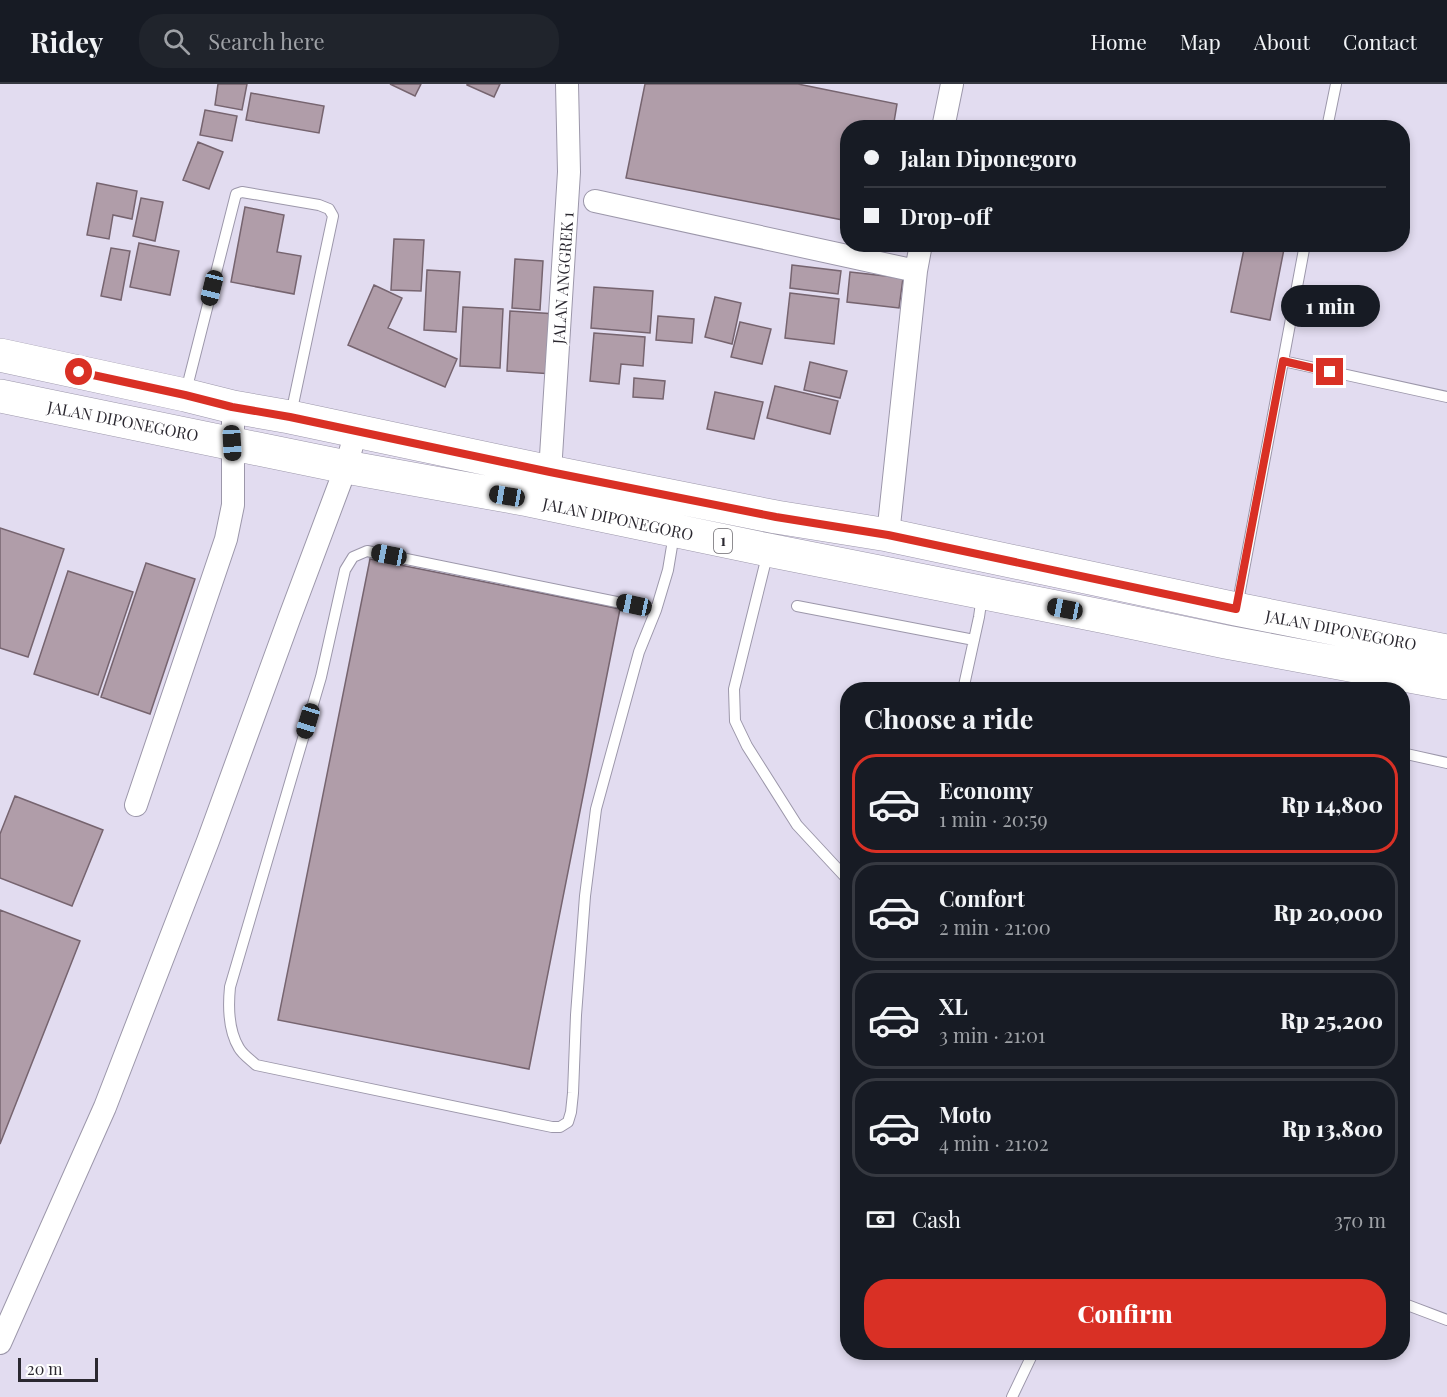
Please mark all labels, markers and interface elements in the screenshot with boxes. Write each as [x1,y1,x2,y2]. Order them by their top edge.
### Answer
search box [139,14,559,68]
text: Ridey [30,23,103,60]
icon: search [160,25,193,58]
text: Search here [208,26,325,56]
text: Home [1091,27,1147,55]
text: Map [1180,27,1221,55]
text: About [1254,27,1310,55]
text: Contact [1343,27,1417,55]
text: Jalan Diponegoro [900,143,1077,173]
text: Drop-off [900,201,991,231]
street label: JALAN ANGGREK 1 [547,211,578,346]
car [199,268,225,308]
callout: 1 min [1280,285,1380,327]
text: 1 min [1306,292,1355,319]
route start [65,358,92,385]
route end [1316,358,1343,385]
street label: JALAN DIPONEGORO [45,395,201,445]
car [222,425,242,461]
car [488,484,526,508]
street label: JALAN DIPONEGORO [540,492,695,545]
road number: 1 [714,529,732,553]
car [370,543,408,567]
car [615,592,653,618]
car [1046,597,1084,621]
street label: JALAN DIPONEGORO [1263,604,1419,654]
text: Choose a ride [864,700,1033,736]
car [294,701,322,741]
text: Economy [939,775,1033,805]
icon: car [867,777,921,831]
text: Rp 14,800 [1281,789,1383,819]
text: 1 min · 20:59 [939,805,1048,832]
text: Comfort [939,883,1025,913]
icon: car [867,885,921,939]
text: Rp 20,000 [1273,897,1383,927]
text: 2 min · 21:00 [939,913,1051,940]
text: XL [939,991,968,1021]
icon: car [867,993,921,1047]
text: Rp 25,200 [1280,1005,1383,1035]
text: 3 min · 21:01 [939,1021,1046,1048]
text: Moto [939,1099,992,1129]
icon: car [867,1101,921,1155]
text: Rp 13,800 [1282,1113,1383,1143]
text: 4 min · 21:02 [939,1129,1049,1156]
icon: cash [864,1203,897,1236]
text: Cash [912,1204,961,1234]
text: 370 m [1334,1206,1386,1233]
button: Confirm [864,1279,1386,1348]
scale bar [18,1355,98,1382]
text: 20 m [27,1358,62,1379]

